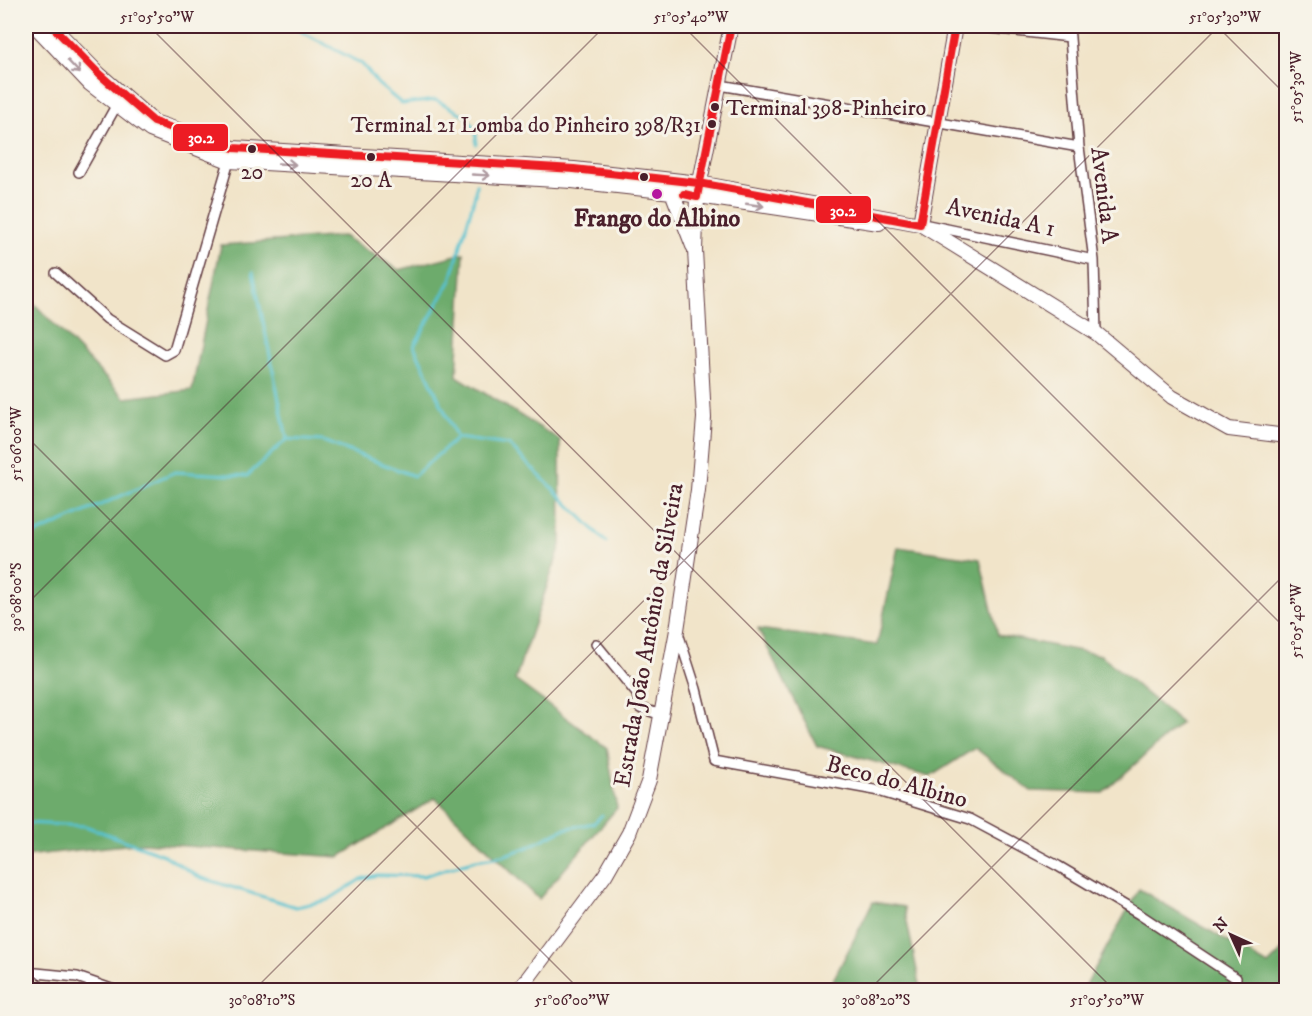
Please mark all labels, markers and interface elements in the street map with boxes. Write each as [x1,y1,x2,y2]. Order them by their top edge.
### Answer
text: 51°05'50"W [120,8,194,27]
text: 51°05'40"W [653,8,729,27]
text: 51°05'30"W [1189,8,1261,27]
text: 51°05'30"W [1287,51,1306,123]
one-way arrow [67,60,81,75]
place label: Terminal 398-Pinheiro [726,95,926,122]
marker: Terminal 398-Pinheiro [709,101,721,113]
place label: Terminal 21 Lomba do Pinheiro 398/R31 [351,112,701,139]
marker: Terminal 21 Lomba do Pinheiro 398/R31 [706,118,718,130]
line badge: 30.2 [172,123,229,152]
text: 30.2 [188,128,215,148]
marker: 20 [246,143,258,155]
street label: Avenida A [1083,145,1125,246]
marker: 20 A [365,151,377,163]
place label: 20 [241,159,263,186]
one-way arrow [276,159,296,170]
place label: 20 A [350,167,393,194]
one-way arrow [471,170,491,181]
unlabelled marker [638,171,650,183]
marker: Frango do Albino [650,187,664,201]
street label: Avenida A 1 [944,192,1058,244]
line badge: 30.2 [815,195,872,224]
one-way arrow [745,200,765,211]
text: 30.2 [830,201,857,221]
place label: Frango do Albino [574,204,741,234]
text: 51°06'00"W [7,406,26,481]
street label: Estrada João Antônio da Silveira [607,480,691,790]
text: 30°08'00"S [7,562,26,632]
text: 51°05'40"W [1287,583,1306,659]
street label: Beco do Albino [823,749,971,815]
north arrow [1201,905,1261,965]
text: N [1209,913,1233,937]
text: 30°08'10"S [229,991,295,1010]
text: 51°06'00"W [535,991,610,1010]
text: 30°08'20"S [842,991,910,1010]
text: 51°05'50"W [1070,991,1144,1010]

